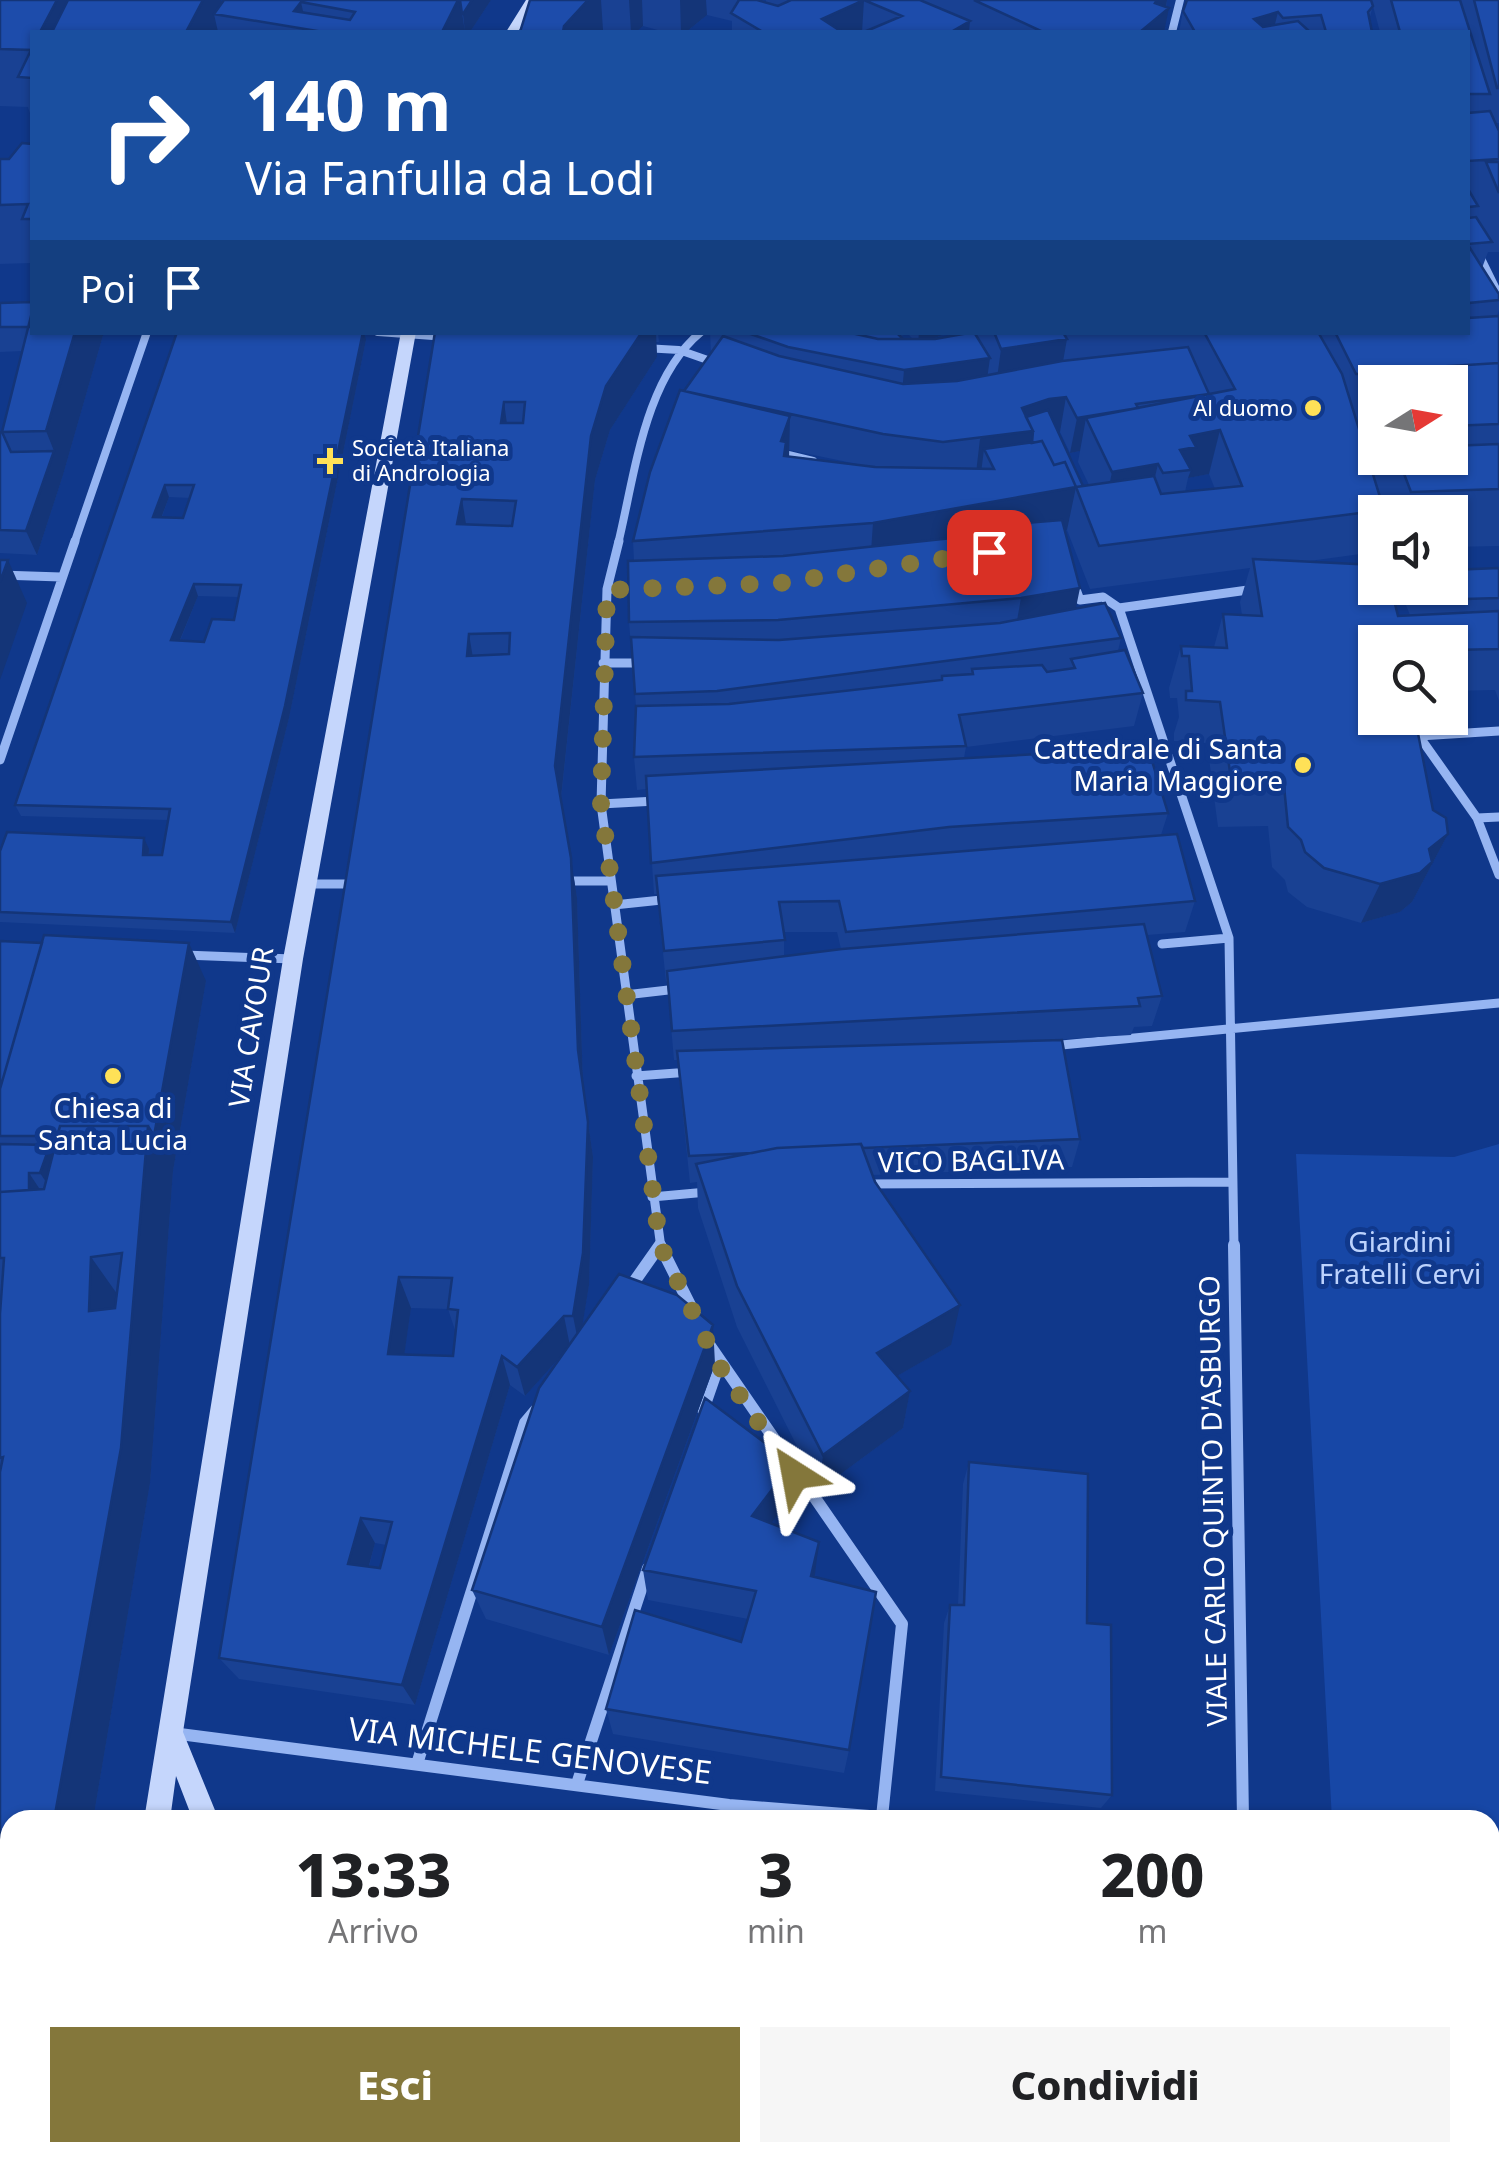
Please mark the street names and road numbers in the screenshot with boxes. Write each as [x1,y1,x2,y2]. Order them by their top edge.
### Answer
street label: VIA CAVOUR [219,944,281,1110]
street label: VICO BAGLIVA [878,1139,1065,1181]
street label: VIALE CARLO QUINTO D'ASBURGO [1189,1275,1235,1727]
street label: VIA MICHELE GENOVESE [346,1706,714,1793]

